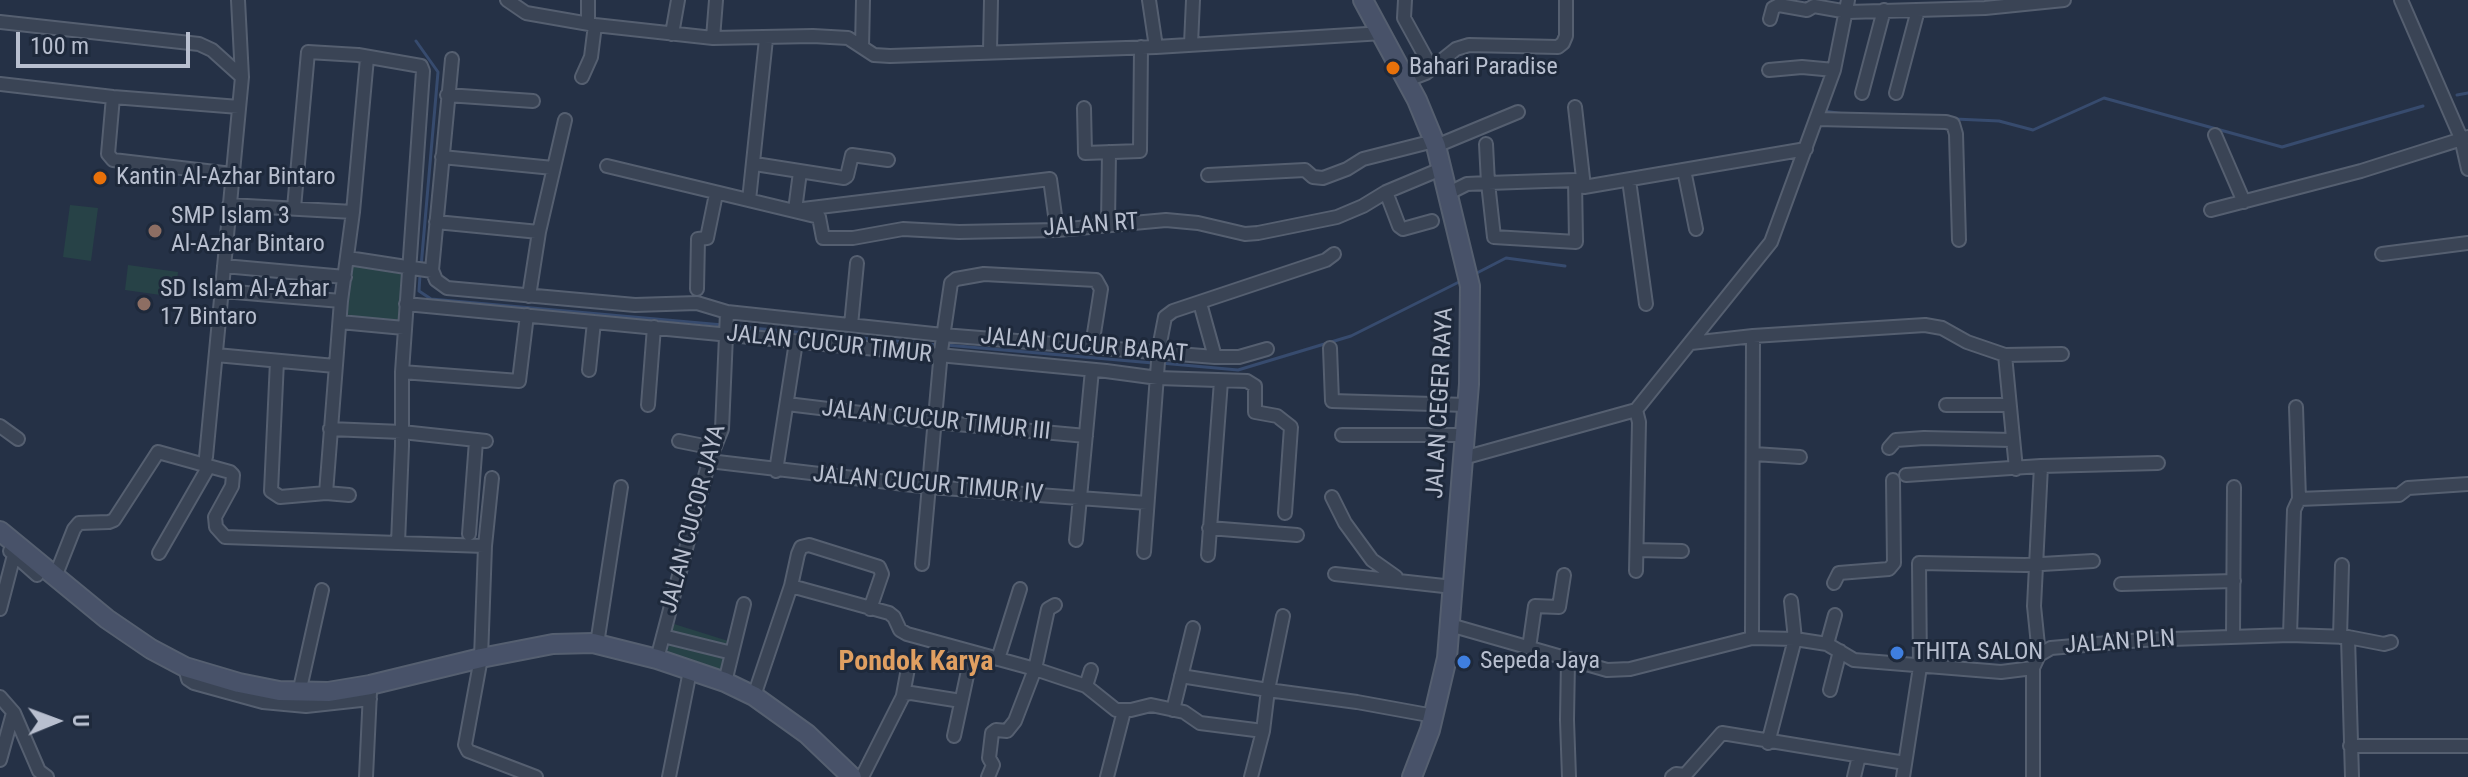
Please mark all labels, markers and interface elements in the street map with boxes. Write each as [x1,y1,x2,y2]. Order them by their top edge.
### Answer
scale bar [20,16,194,66]
text: 100 m [30,32,89,60]
place label: Bahari Paradise [1409,54,1558,82]
marker: Bahari Paradise [1384,59,1402,77]
place label: Kantin Al-Azhar Bintaro [116,164,336,192]
marker: Kantin Al-Azhar Bintaro [91,169,109,187]
place label: SMP Islam 3 Al-Azhar Bintaro [171,203,325,259]
street label: JALAN RT [1042,208,1140,244]
marker: SMP Islam 3 Al-Azhar Bintaro [146,222,164,240]
place label: SD Islam Al-Azhar 17 Bintaro [160,276,329,332]
marker: SD Islam Al-Azhar 17 Bintaro [135,295,153,313]
street label: JALAN CEGER RAYA [1422,307,1460,499]
street label: JALAN CUCUR TIMUR [725,320,933,370]
street label: JALAN CUCUR BARAT [979,323,1189,369]
street label: JALAN CUCUR TIMUR III [820,395,1052,447]
street label: JALAN CUCOR JAYA [655,422,733,616]
street label: JALAN CUCUR TIMUR IV [812,461,1044,509]
street label: JALAN PLN [2064,625,2176,661]
place label: THITA SALON [1913,639,2043,667]
marker: THITA SALON [1888,644,1906,662]
district label: Pondok Karya [839,646,993,680]
place label: Sepeda Jaya [1480,648,1600,676]
marker: Sepeda Jaya [1455,653,1473,671]
north arrow [16,681,96,761]
text: U [68,714,93,727]

